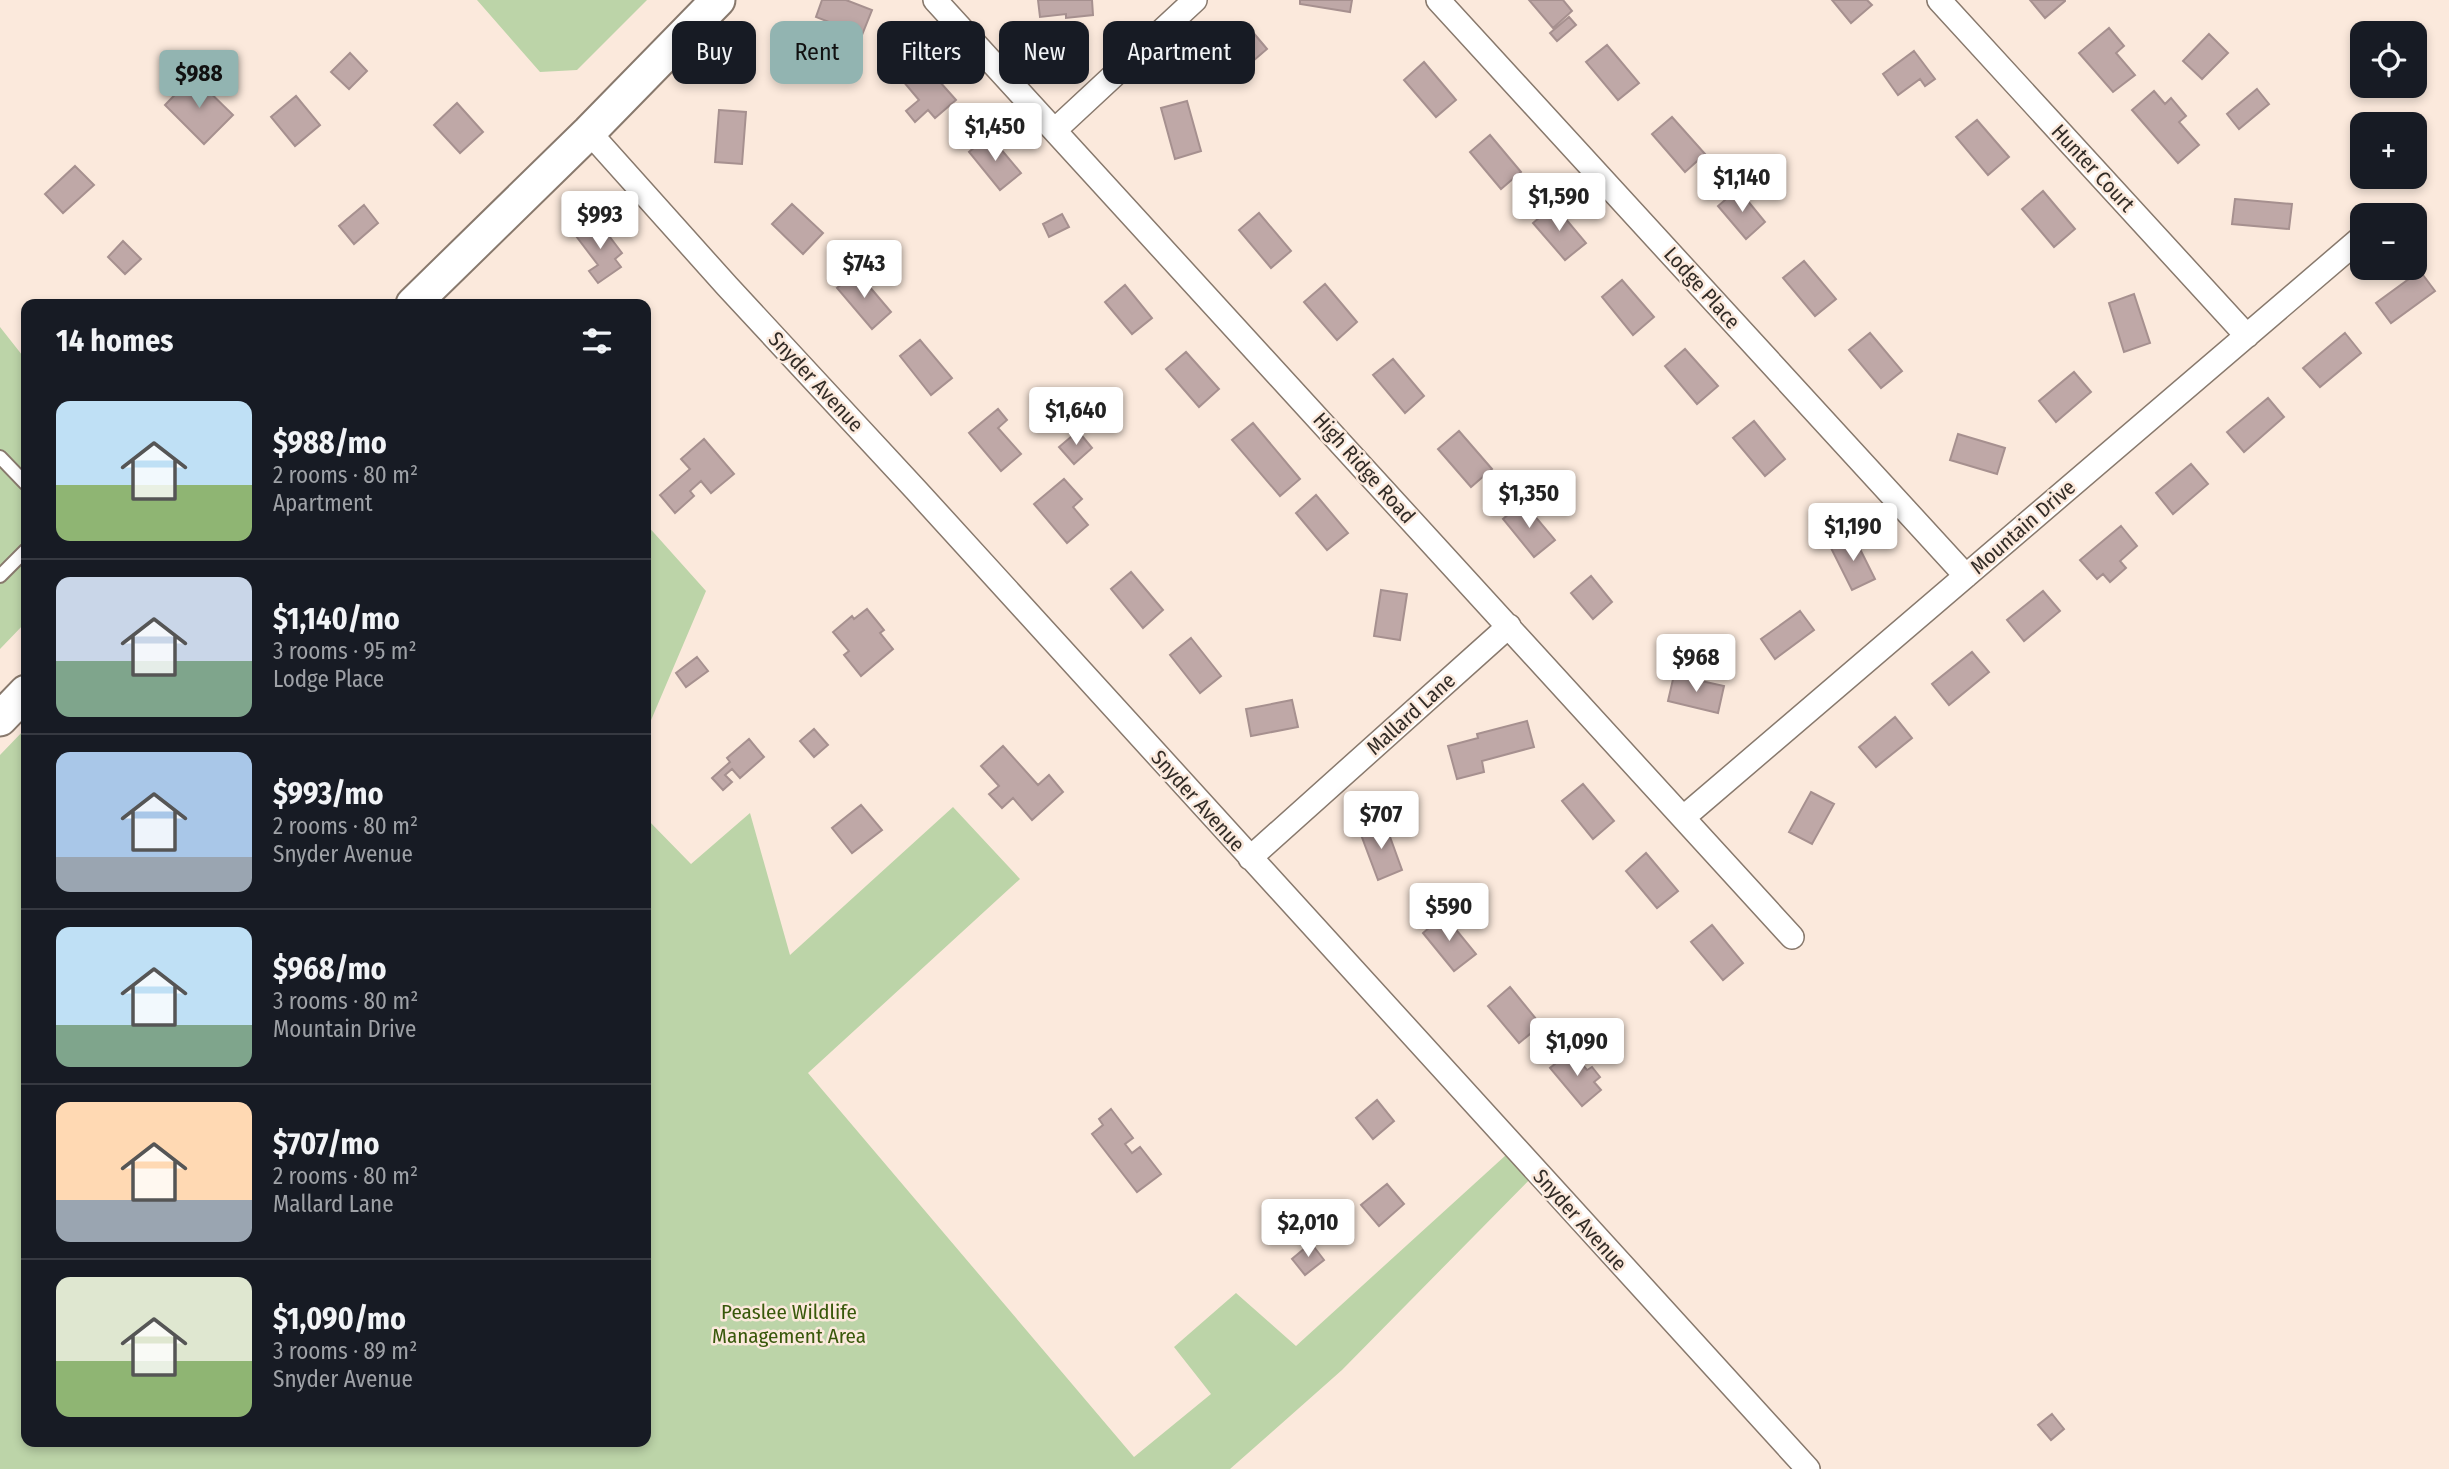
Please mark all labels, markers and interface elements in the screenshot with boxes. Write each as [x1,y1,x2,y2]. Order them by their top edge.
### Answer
chip: Buy [672,21,756,84]
chip: Rent [770,21,863,84]
chip: Filters [877,21,985,84]
chip: New [999,21,1089,84]
chip: Apartment [1103,21,1255,84]
map controls [2350,21,2427,280]
button: locate [2350,21,2427,98]
pin: $988 [158,50,240,110]
text: $988 [175,59,223,87]
pin: $1,450 [938,104,1052,163]
text: $1,450 [965,112,1025,140]
button: + [2350,112,2427,189]
street label: Hunter Court [2046,119,2140,217]
pin: $1,140 [1685,154,1799,214]
text: $1,140 [1713,163,1771,191]
pin: $1,590 [1502,174,1616,233]
text: $1,590 [1528,182,1590,210]
pin: $993 [559,191,641,251]
text: $993 [577,200,623,228]
button: − [2350,203,2427,280]
pin: $743 [823,240,905,300]
street label: Lodge Place [1658,242,1746,334]
text: $743 [843,249,885,277]
icon: filters [578,322,616,360]
text: 14 homes [56,323,173,359]
street label: Snyder Avenue [763,326,869,438]
pin: $1,640 [1019,388,1133,447]
text: $1,640 [1045,396,1107,424]
street label: High Ridge Road [1307,407,1421,529]
text: $988/mo [273,425,387,461]
icon: home [112,429,196,513]
text: 2 rooms · 80 m² [273,461,418,489]
pin: $1,350 [1472,470,1586,530]
street label: Mountain Drive [1965,474,2081,580]
text: $1,350 [1499,479,1559,507]
text: Apartment [273,489,373,517]
pin: $1,190 [1796,504,1910,563]
text: $1,190 [1824,512,1882,540]
text: $1,140/mo [273,601,400,637]
icon: home [112,605,196,689]
pin: $968 [1655,634,1737,694]
text: 3 rooms · 95 m² [273,637,417,665]
text: $968 [1672,643,1720,671]
text: Lodge Place [273,665,384,693]
street label: Mallard Lane [1361,668,1461,760]
street label: Snyder Avenue [1146,745,1250,857]
text: $993/mo [273,776,384,812]
icon: home [112,780,196,864]
pin: $707 [1340,792,1422,851]
text: $707 [1360,800,1402,828]
text: 2 rooms · 80 m² [273,812,418,840]
text: Snyder Avenue [273,840,413,868]
pin: $590 [1408,884,1490,943]
text: $590 [1426,892,1472,920]
text: $968/mo [273,951,387,987]
icon: home [112,955,196,1039]
text: 3 rooms · 80 m² [273,987,418,1015]
text: Mountain Drive [273,1015,416,1043]
pin: $1,090 [1520,1018,1634,1078]
text: $1,090 [1546,1027,1608,1055]
text: $707/mo [273,1126,379,1162]
icon: home [112,1130,196,1214]
text: 2 rooms · 80 m² [273,1162,418,1190]
street label: Snyder Avenue [1528,1164,1632,1276]
text: Mallard Lane [273,1190,394,1218]
pin: $2,010 [1251,1200,1365,1259]
text: $2,010 [1277,1208,1339,1236]
park label: Peaslee Wildlife Management Area [712,1299,866,1349]
text: $1,090/mo [273,1301,406,1337]
icon: home [112,1305,196,1389]
text: 3 rooms · 89 m² [273,1337,417,1365]
text: Snyder Avenue [273,1365,413,1393]

